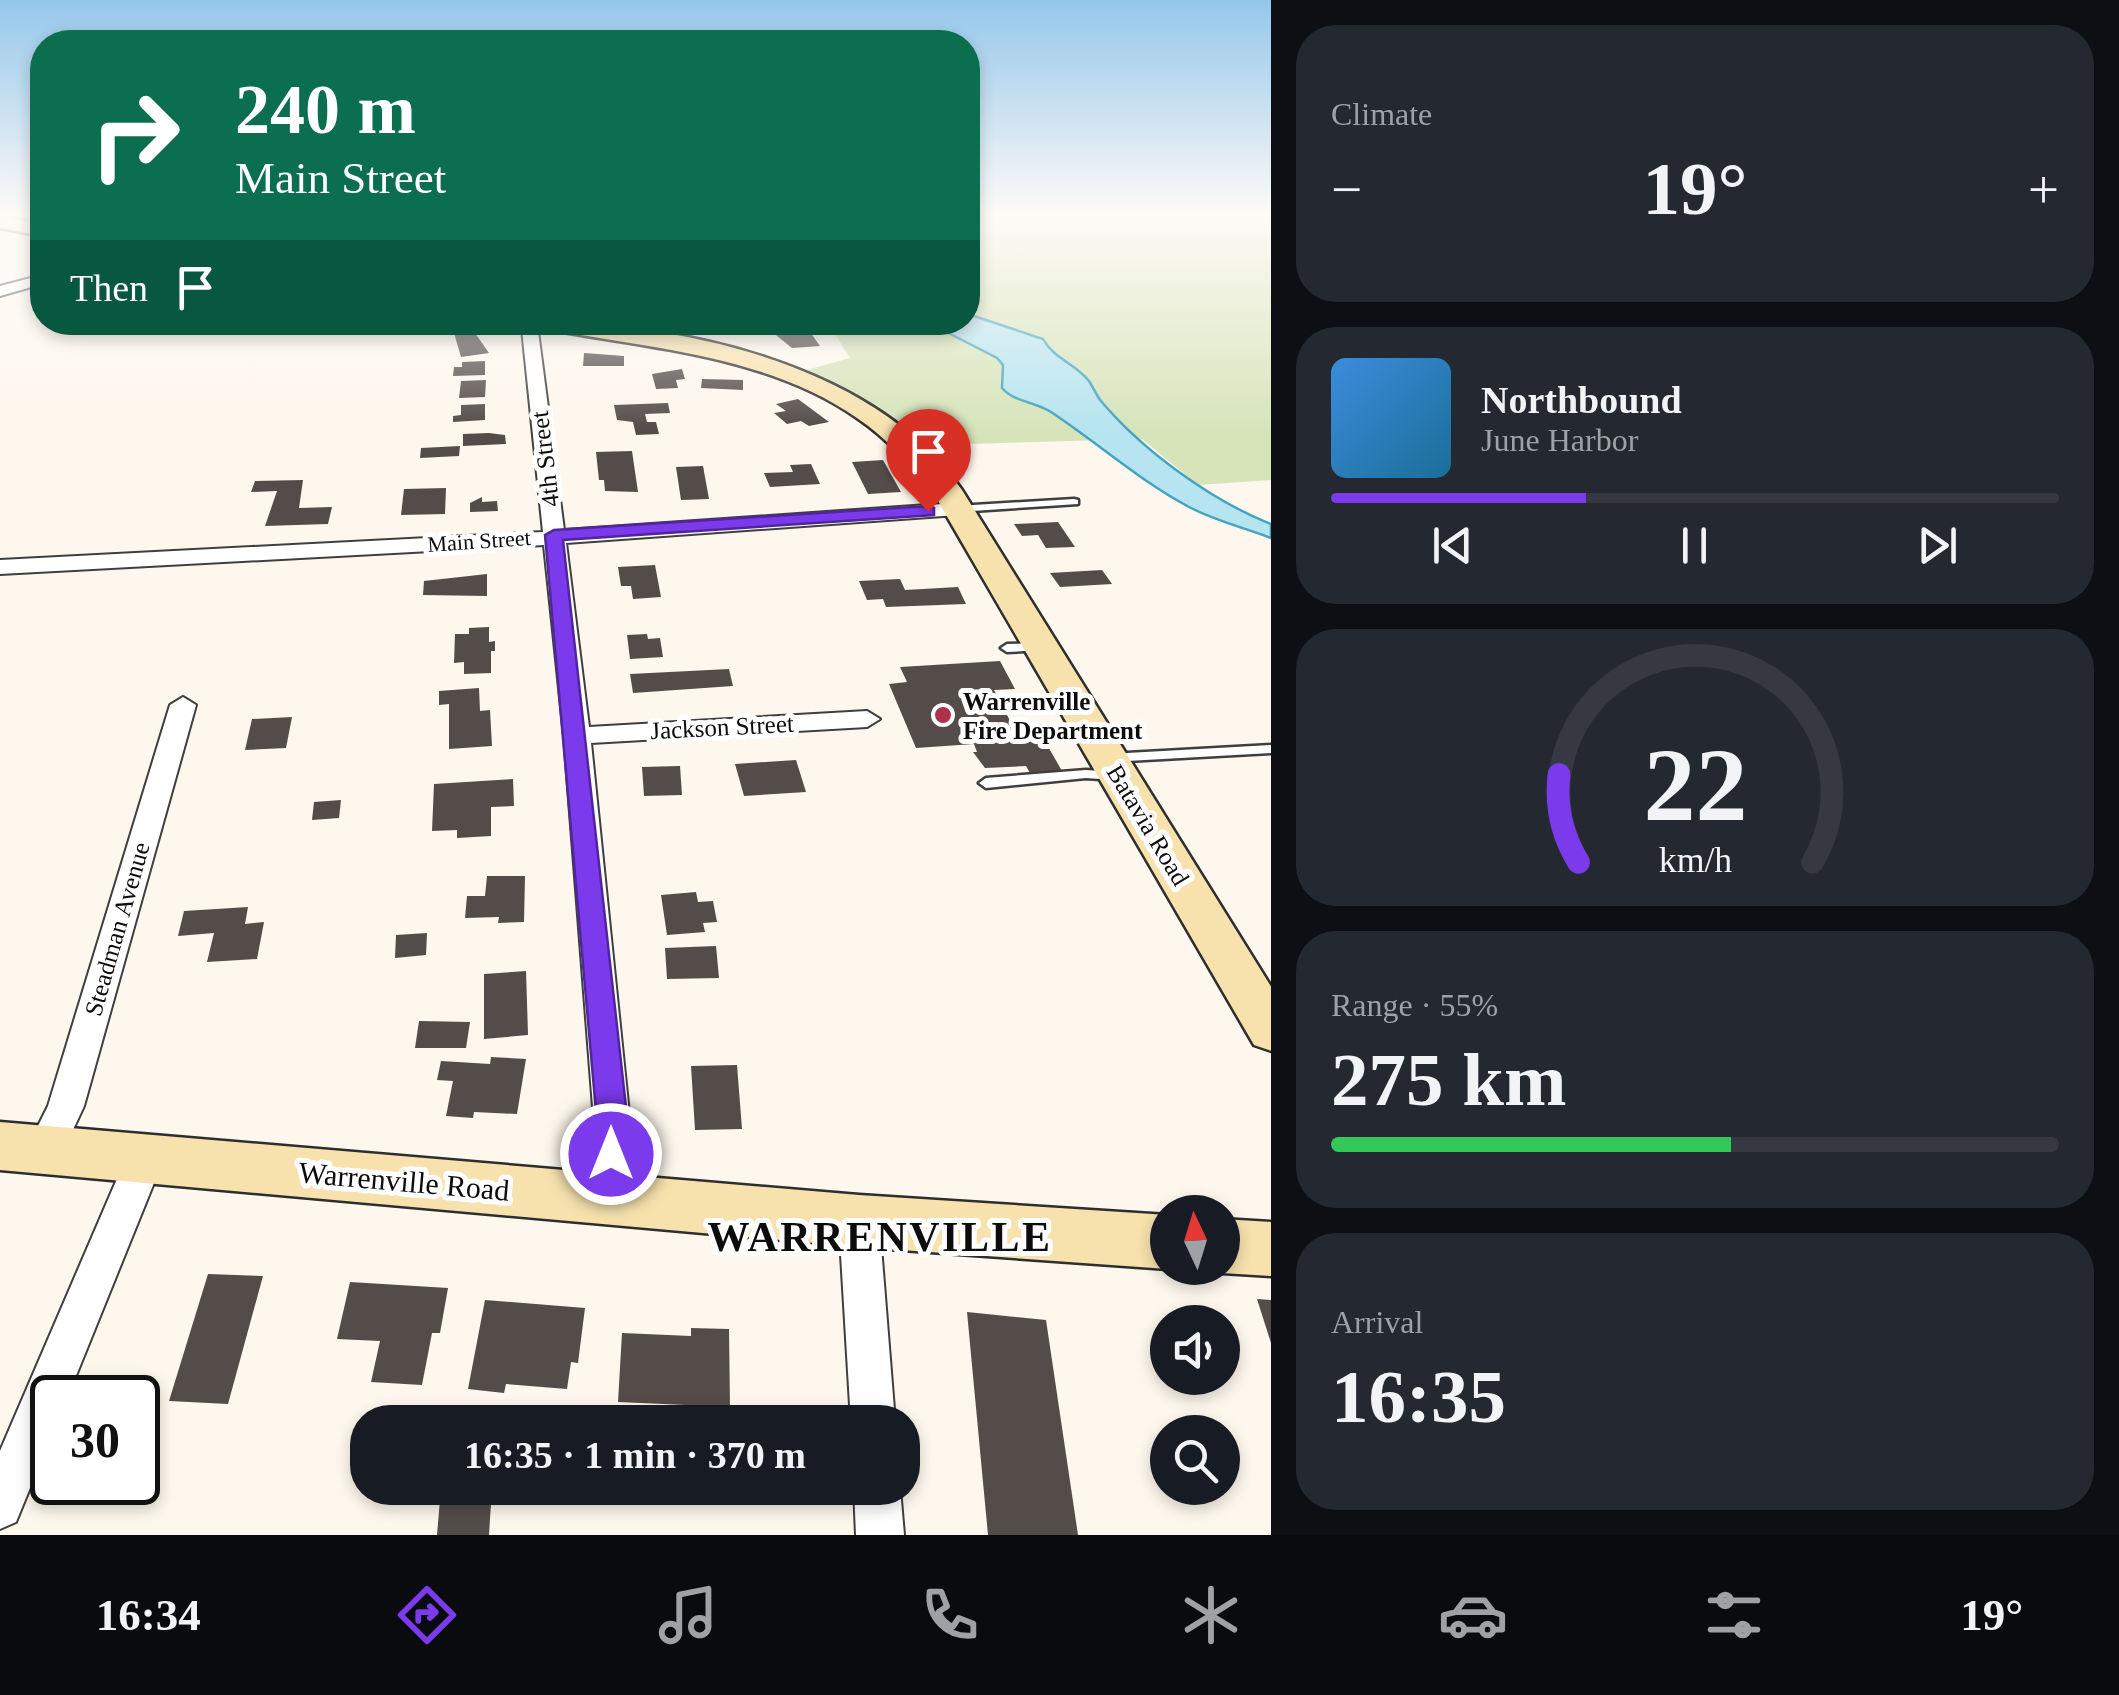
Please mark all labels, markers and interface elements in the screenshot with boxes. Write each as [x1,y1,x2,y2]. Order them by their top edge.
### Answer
icon: right [70,70,200,200]
text: 240 m [235,71,416,148]
text: Climate [1331,96,1432,132]
text: 19° [1643,147,1748,230]
text: Main Street [235,153,446,203]
text: − [1331,159,1362,220]
text: + [2028,159,2059,220]
icon: arrive [168,260,223,315]
text: Then [70,267,148,309]
text: Northbound [1481,379,1682,421]
street label: 4th Street [526,409,564,509]
pin [886,409,971,512]
text: June Harbor [1481,422,1638,458]
icon: arrive [901,424,956,479]
icon: previous [1425,518,1480,573]
icon: pause [1667,518,1722,573]
icon: next [1910,518,1965,573]
street label: Main Street [427,525,531,557]
place label: Warrenville Fire Department [963,688,1143,744]
marker: Warrenville Fire Department [932,704,954,726]
street label: Jackson Street [650,710,795,744]
text: 22 [1643,727,1747,842]
street label: Batavia Road [1102,760,1195,890]
street label: Steadman Avenue [79,839,155,1019]
text: km/h [1658,840,1732,880]
text: Range · 55% [1331,987,1498,1023]
text: 275 km [1331,1038,1566,1121]
position arrow [559,1102,663,1206]
street label: Warrenville Road [297,1155,511,1207]
north arrow [1150,1195,1240,1285]
map controls [1150,1195,1240,1505]
district label: WARRENVILLE [708,1214,1052,1260]
text: Arrival [1331,1304,1423,1340]
button: sound [1150,1305,1240,1395]
text: 16:35 [1331,1355,1506,1438]
speed limit sign: 30 [30,1375,160,1505]
button: search [1150,1415,1240,1505]
text: 16:35 · 1 min · 370 m [464,1434,806,1476]
icon: directions [392,1580,462,1650]
icon: music [653,1580,723,1650]
icon: phone [915,1580,985,1650]
icon: climate [1176,1580,1246,1650]
icon: car [1438,1580,1508,1650]
icon: filters [1699,1580,1769,1650]
text: 16:34 [96,1590,201,1640]
text: 19° [1960,1590,2023,1640]

